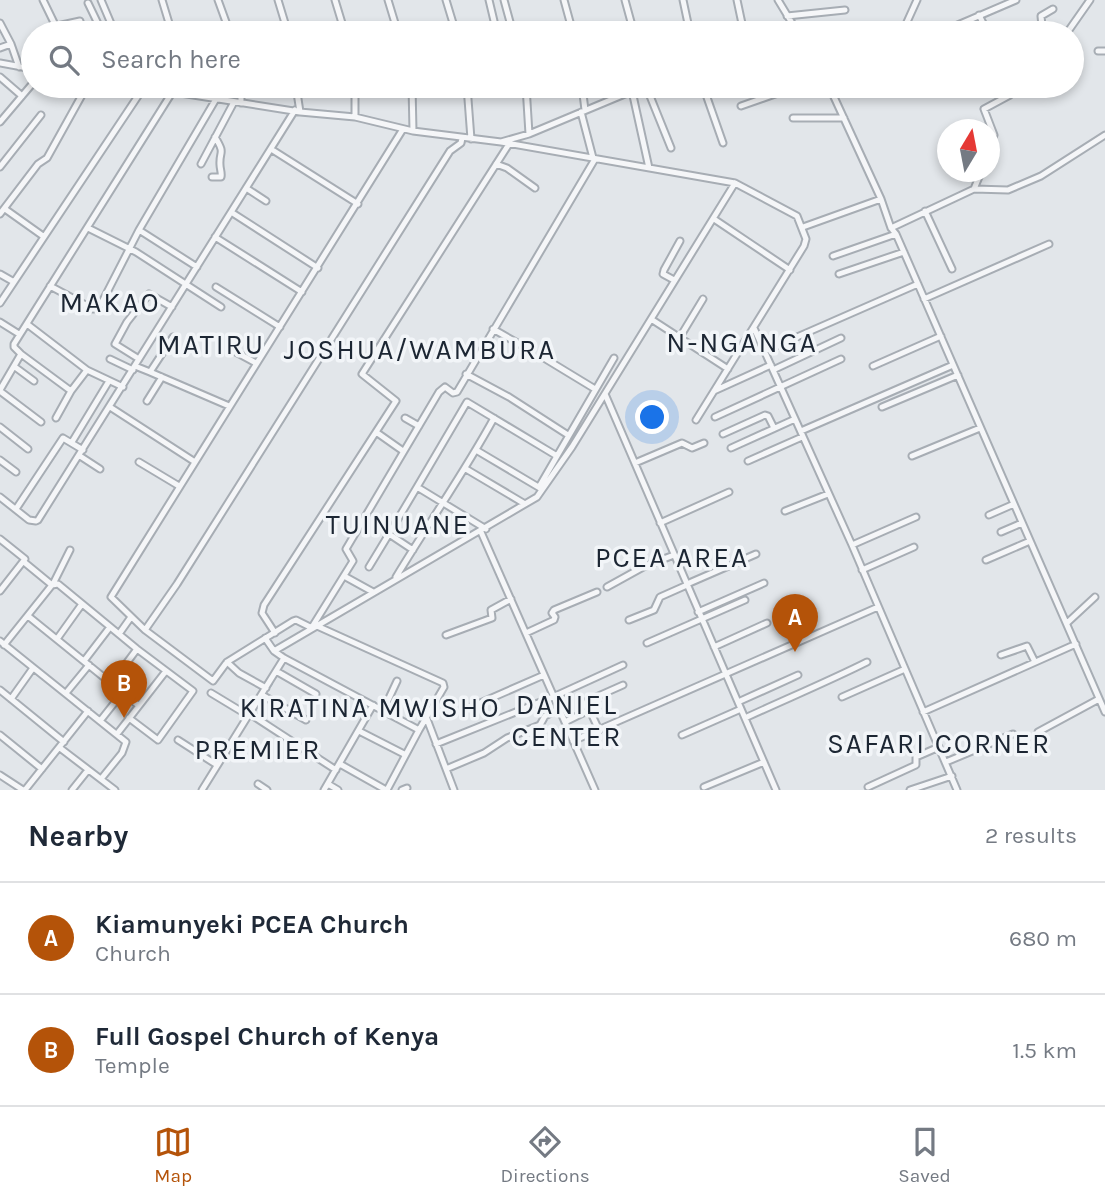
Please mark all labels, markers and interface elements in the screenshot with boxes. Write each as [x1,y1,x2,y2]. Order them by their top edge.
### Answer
search box [21,21,1084,98]
icon: search [45,41,83,79]
text: Search here [101,44,241,75]
north arrow [937,119,1000,182]
district label: MAKAO [60,286,160,319]
district label: N-NGANGA [666,326,818,359]
district label: MATIRU [157,328,265,361]
district label: JOSHUA/WAMBURA [284,333,556,366]
your location [635,400,669,434]
district label: TUINUANE [326,508,470,541]
district label: PCEA AREA [595,541,749,574]
pin: A [772,594,818,652]
pin: B [101,660,147,718]
district label: DANIEL CENTER [512,688,622,753]
district label: KIRATINA MWISHO [240,691,501,724]
district label: SAFARI CORNER [827,727,1051,760]
district label: PREMIER [195,733,321,766]
text: Nearby [28,818,128,854]
text: 2 results [985,822,1077,849]
text: Kiamunyeki PCEA Church [95,909,409,940]
text: A [44,925,58,952]
text: 680 m [1009,925,1077,952]
text: Church [95,940,171,967]
text: Full Gospel Church of Kenya [95,1021,439,1052]
text: B [44,1037,58,1064]
text: 1.5 km [1012,1037,1077,1064]
text: Temple [95,1052,170,1079]
tab: Map [154,1123,192,1187]
tab: Directions [501,1123,590,1187]
tab: Saved [898,1123,951,1187]

